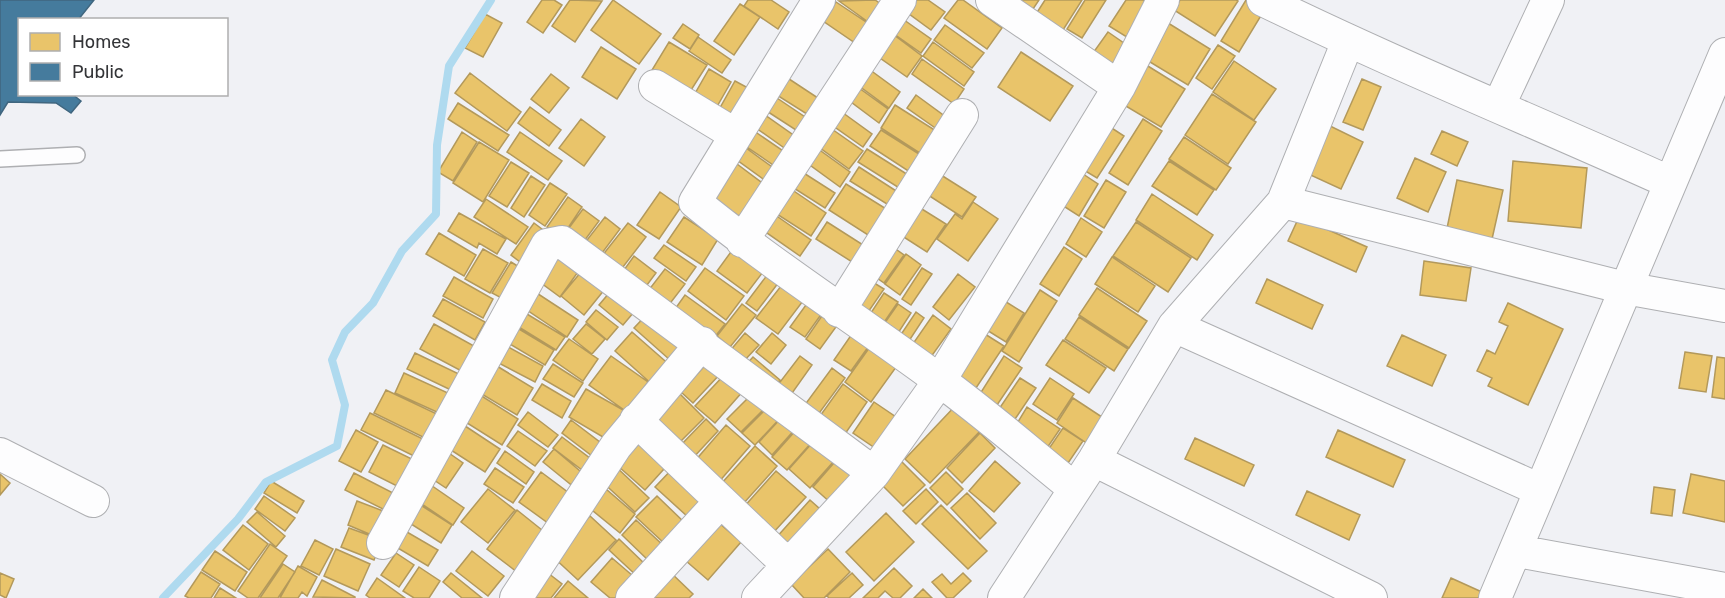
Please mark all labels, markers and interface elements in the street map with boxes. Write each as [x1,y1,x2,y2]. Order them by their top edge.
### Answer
legend [18,18,228,96]
text: Homes [72,31,130,53]
text: Public [72,61,124,83]

